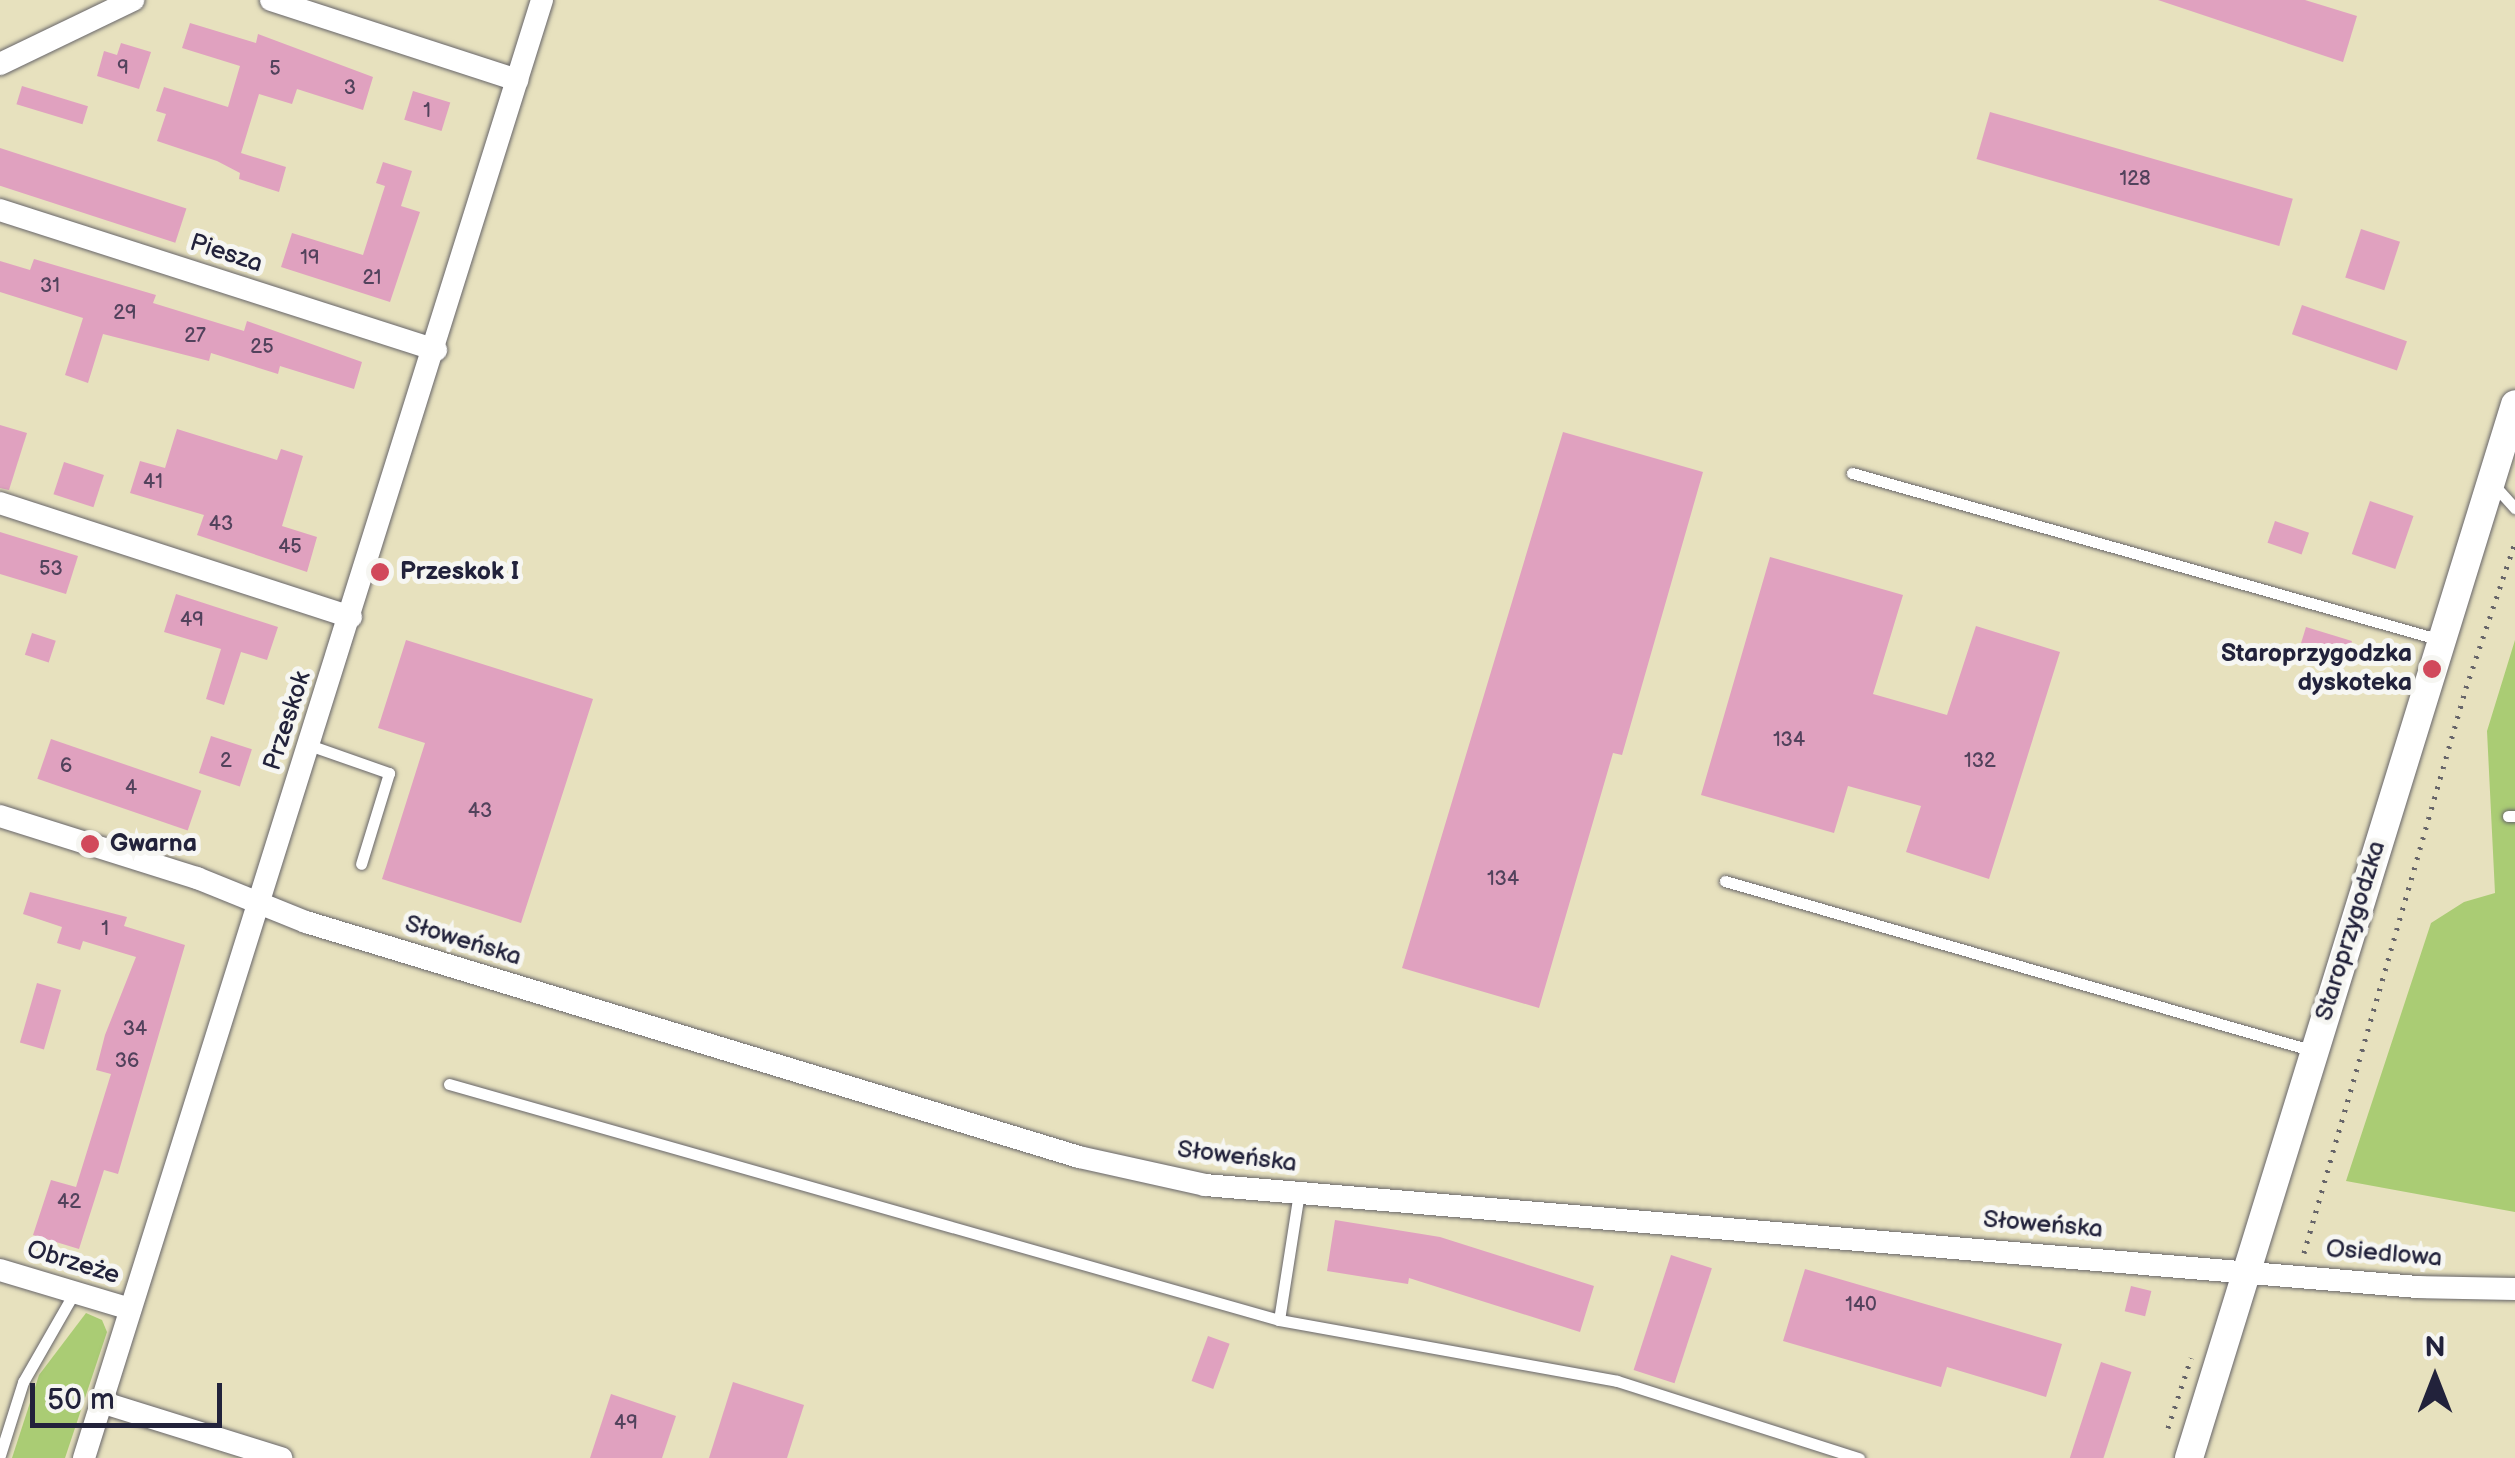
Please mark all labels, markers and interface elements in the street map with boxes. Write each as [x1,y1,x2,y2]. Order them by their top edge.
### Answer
house number: 9 [117,56,129,80]
house number: 5 [269,57,281,81]
house number: 3 [344,76,356,100]
house number: 1 [423,99,431,123]
house number: 128 [2119,167,2151,191]
street label: Piesza [186,228,266,280]
house number: 19 [300,246,320,270]
house number: 21 [362,266,382,290]
house number: 31 [40,274,60,298]
house number: 29 [113,301,137,325]
house number: 27 [184,324,206,348]
house number: 25 [250,335,274,359]
house number: 41 [143,470,163,494]
house number: 43 [209,512,233,536]
house number: 45 [278,535,302,559]
house number: 53 [39,557,63,581]
place label: Przeskok I [400,557,519,587]
marker: Przeskok I [369,561,391,583]
house number: 49 [180,608,204,632]
place label: Staroprzygodzka dyskoteka [2221,640,2412,699]
marker: Staroprzygodzka dyskoteka [2421,658,2443,680]
street label: Przeskok [258,668,318,774]
house number: 134 [1773,728,1805,752]
house number: 2 [220,749,232,773]
house number: 132 [1964,749,1996,773]
house number: 6 [60,754,72,778]
house number: 4 [125,776,137,800]
house number: 43 [468,799,492,823]
place label: Gwarna [110,829,197,859]
marker: Gwarna [79,833,101,855]
street label: Staroprzygodzka [2309,837,2393,1025]
house number: 134 [1487,867,1519,891]
street label: Słoweńska [401,909,525,973]
house number: 1 [101,917,109,941]
house number: 34 [123,1017,147,1041]
house number: 36 [115,1049,139,1073]
street label: Słoweńska [1176,1135,1298,1179]
house number: 42 [57,1190,81,1214]
street label: Słoweńska [1982,1205,2104,1245]
street label: Osiedlowa [2325,1234,2443,1274]
street label: Obrzeże [23,1235,123,1291]
house number: 140 [1845,1293,1877,1317]
north arrow [2385,1328,2485,1428]
text: N [2424,1331,2446,1364]
scale bar [35,1363,228,1425]
text: 50 m [47,1382,115,1418]
house number: 49 [614,1411,638,1435]

